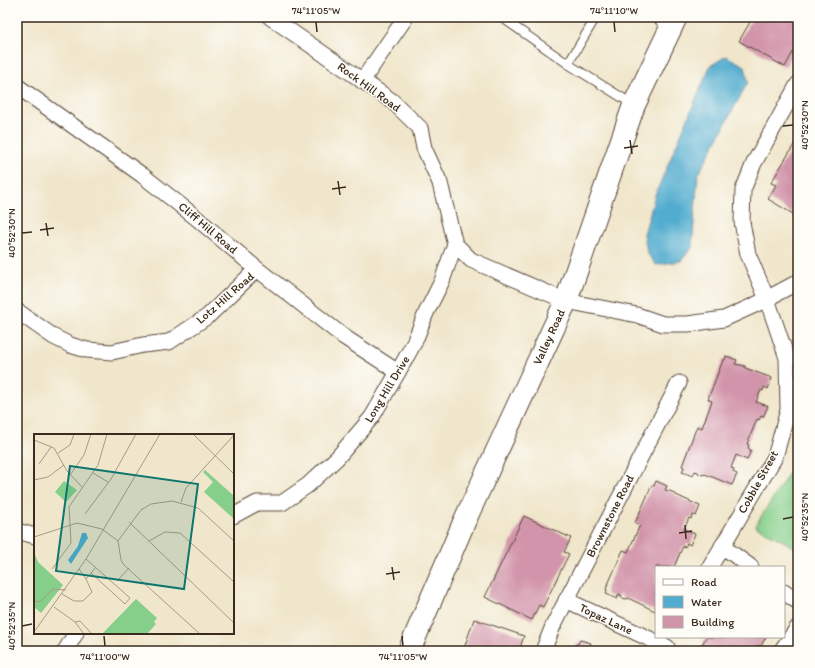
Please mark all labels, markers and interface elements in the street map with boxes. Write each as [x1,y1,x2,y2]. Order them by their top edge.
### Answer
text: 74°11'05"W [292,4,341,17]
text: 74°11'10"W [590,4,638,17]
street label: Rock Hill Road [335,59,404,115]
text: 40°52'30"N [798,100,811,150]
street label: Cliff Hill Road [176,199,241,257]
text: 40°52'30"N [5,208,18,258]
street label: Lotz Hill Road [193,269,257,327]
street label: Valley Road [530,307,568,367]
street label: Long Hill Drive [362,353,413,425]
inset map [34,434,234,634]
street label: Cobble Street [735,448,781,516]
street label: Brownstone Road [583,472,637,560]
text: 40°52'35"N [798,492,811,541]
legend [655,566,785,638]
text: Road [691,575,717,589]
text: Water [691,595,722,609]
text: 40°52'35"N [5,601,18,650]
street label: Topaz Lane [577,601,635,637]
text: Building [691,615,735,629]
text: 74°11'00"W [80,650,130,663]
text: 74°11'05"W [379,650,428,663]

